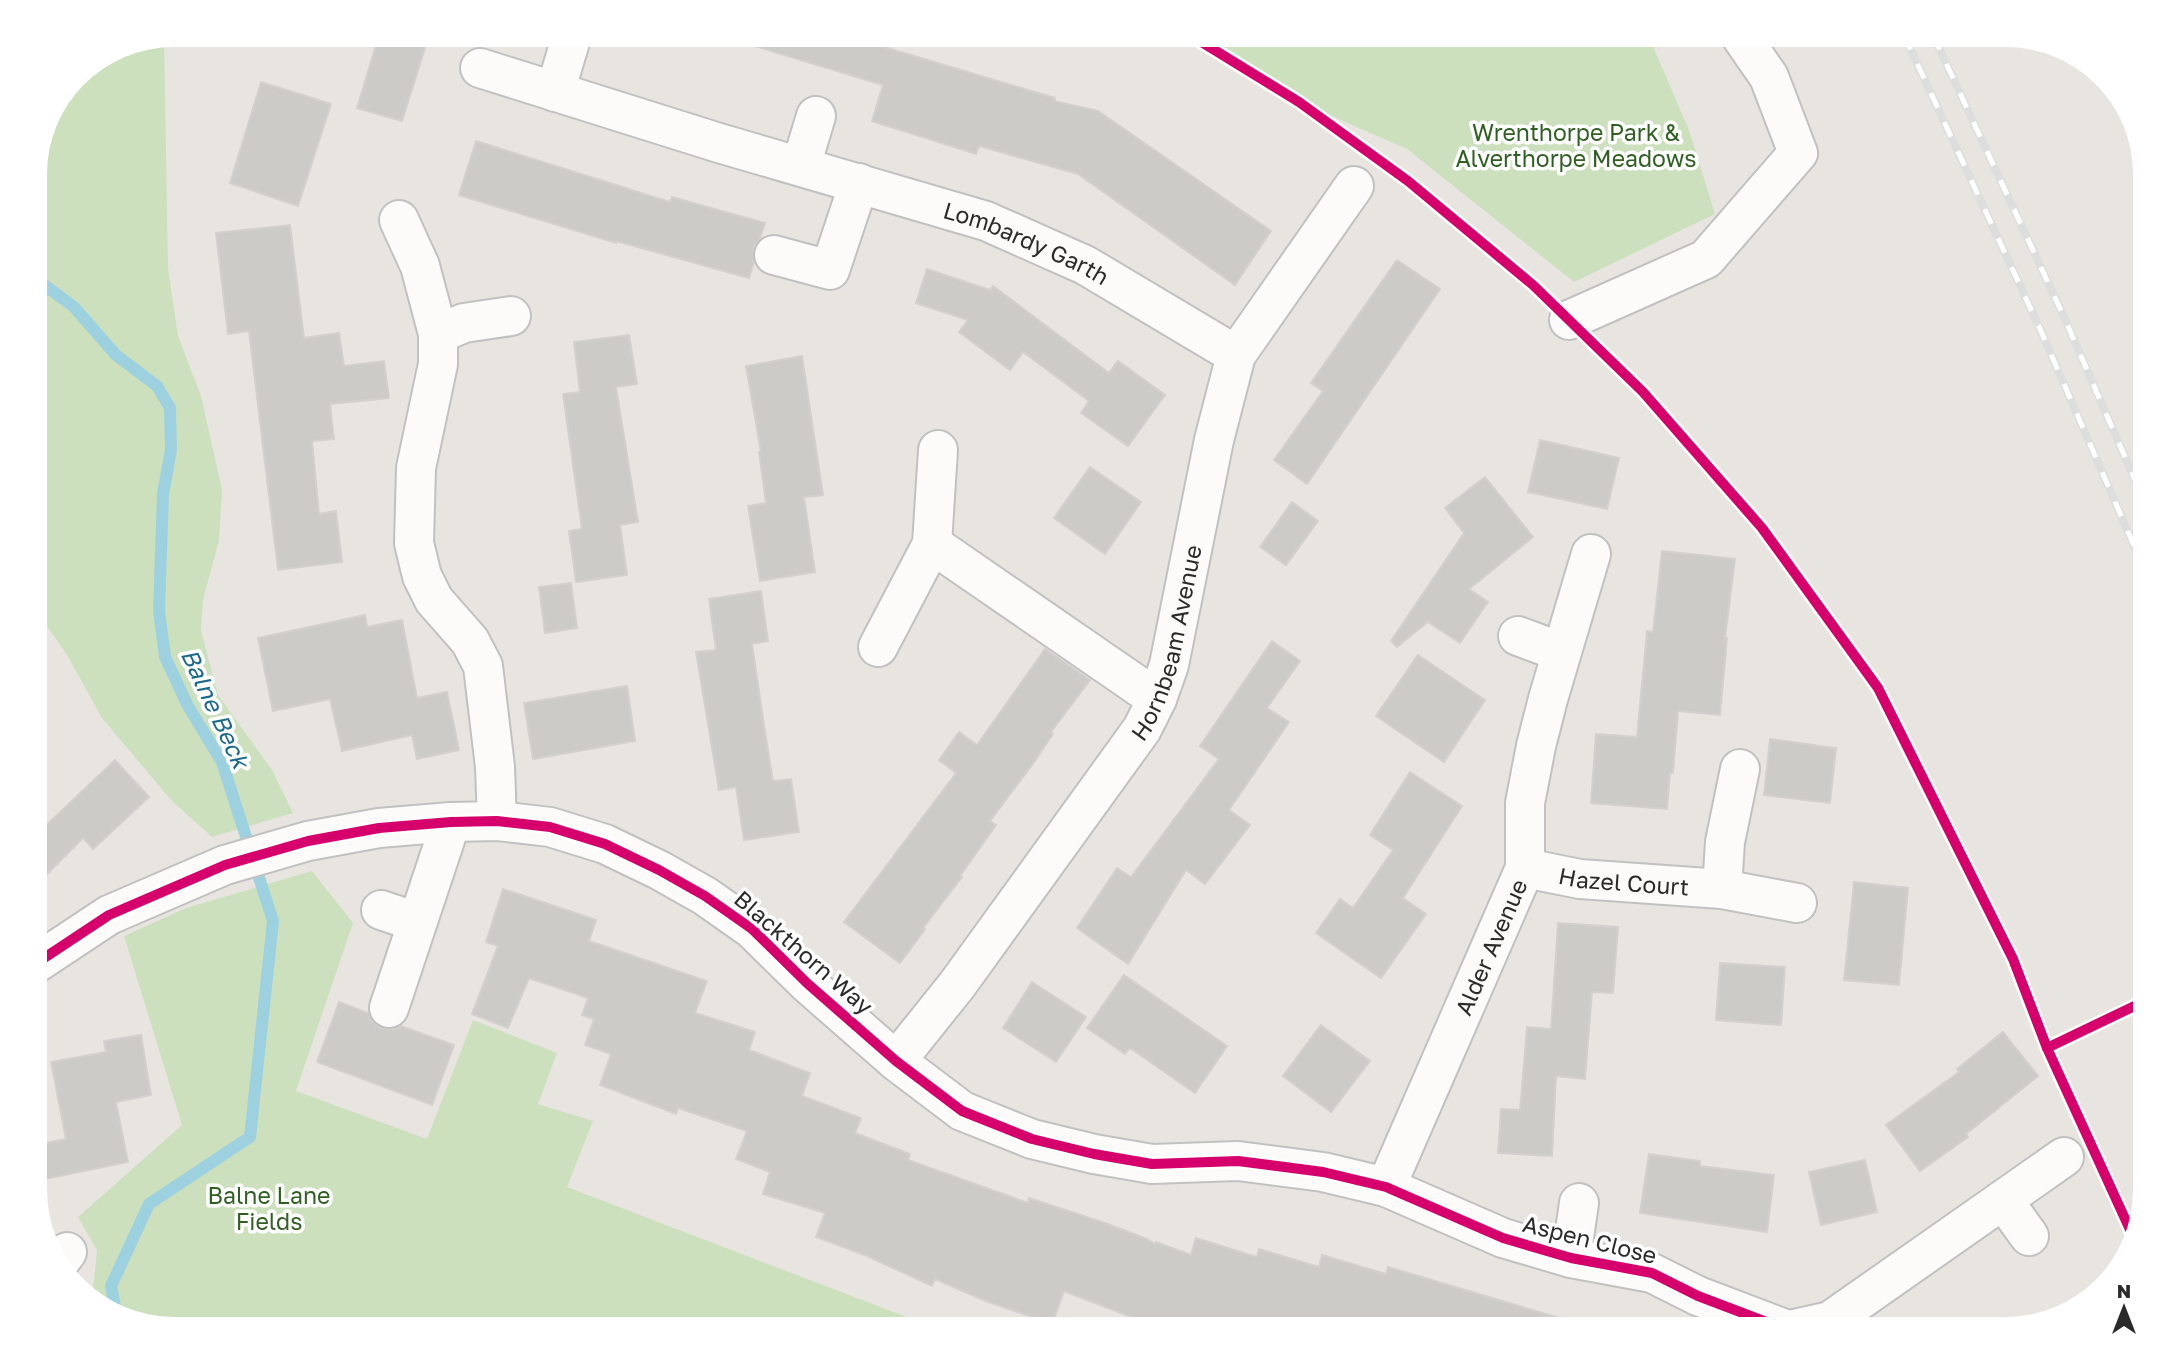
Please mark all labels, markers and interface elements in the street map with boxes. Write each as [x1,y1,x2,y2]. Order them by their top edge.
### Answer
park label: Wrenthorpe Park & Alverthorpe Meadows [1455,118,1697,172]
street label: Lombardy Garth [940,195,1114,290]
street label: Hornbeam Avenue [1125,542,1207,746]
water label: Balne Beck [176,644,257,775]
street label: Hazel Court [1556,861,1690,901]
street label: Alder Avenue [1449,875,1533,1019]
street label: Blackthorn Way [729,884,879,1020]
park label: Balne Lane Fields [208,1181,330,1235]
street label: Aspen Close [1520,1209,1660,1269]
north arrow [2089,1273,2159,1343]
text: N [2117,1279,2131,1302]

